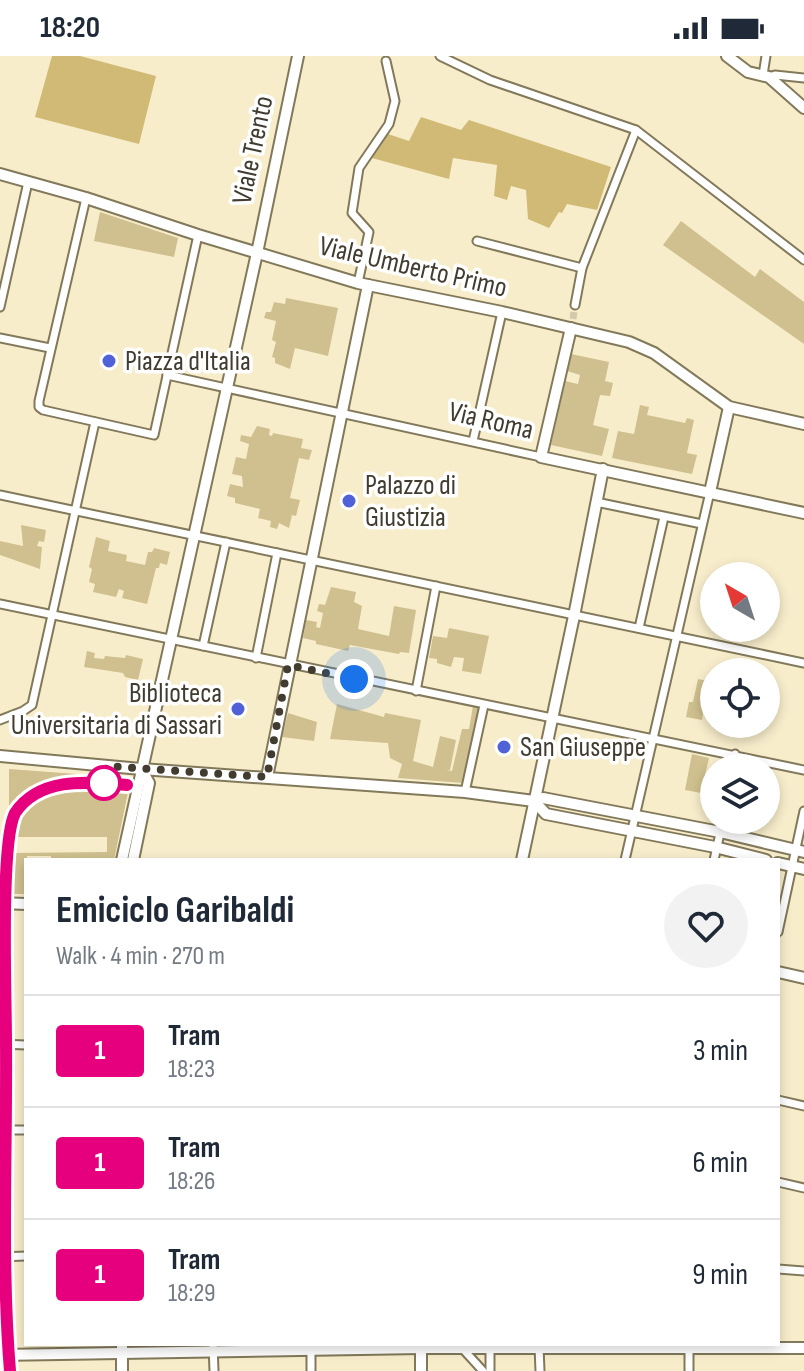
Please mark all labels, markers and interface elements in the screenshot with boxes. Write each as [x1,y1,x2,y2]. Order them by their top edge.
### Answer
text: 18:20 [40,10,100,46]
street label: Viale Trento [225,93,281,207]
street label: Viale Umberto Primo [316,229,510,305]
place label: Piazza d'Italia [125,345,251,378]
marker: Piazza d'Italia [100,352,118,370]
street label: Via Roma [445,395,537,447]
place label: Palazzo di Giustizia [365,469,456,534]
marker: Palazzo di Giustizia [340,492,358,510]
north arrow [700,562,780,642]
map controls [700,562,780,834]
button: locate [700,658,780,738]
your location [334,659,374,699]
place label: Biblioteca Universitaria di Sassari [11,677,222,742]
marker: Biblioteca Universitaria di Sassari [229,700,247,718]
place label: San Giuseppe [520,731,646,764]
marker: San Giuseppe [495,738,513,756]
button: layers [700,754,780,834]
unlabelled marker [87,766,121,800]
button: heart [664,884,748,968]
text: Emiciclo Garibaldi [56,888,294,933]
text: Walk · 4 min · 270 m [56,941,225,972]
text: Tram [168,1018,220,1054]
text: 3 min [693,1033,748,1069]
text: 1 [95,1034,105,1067]
text: 18:23 [168,1054,215,1085]
text: Tram [168,1130,220,1166]
text: 6 min [692,1145,748,1181]
text: 1 [95,1146,105,1179]
text: 18:26 [168,1166,216,1197]
text: Tram [168,1242,220,1278]
text: 9 min [692,1257,748,1293]
text: 1 [95,1258,105,1291]
text: 18:29 [168,1278,216,1309]

